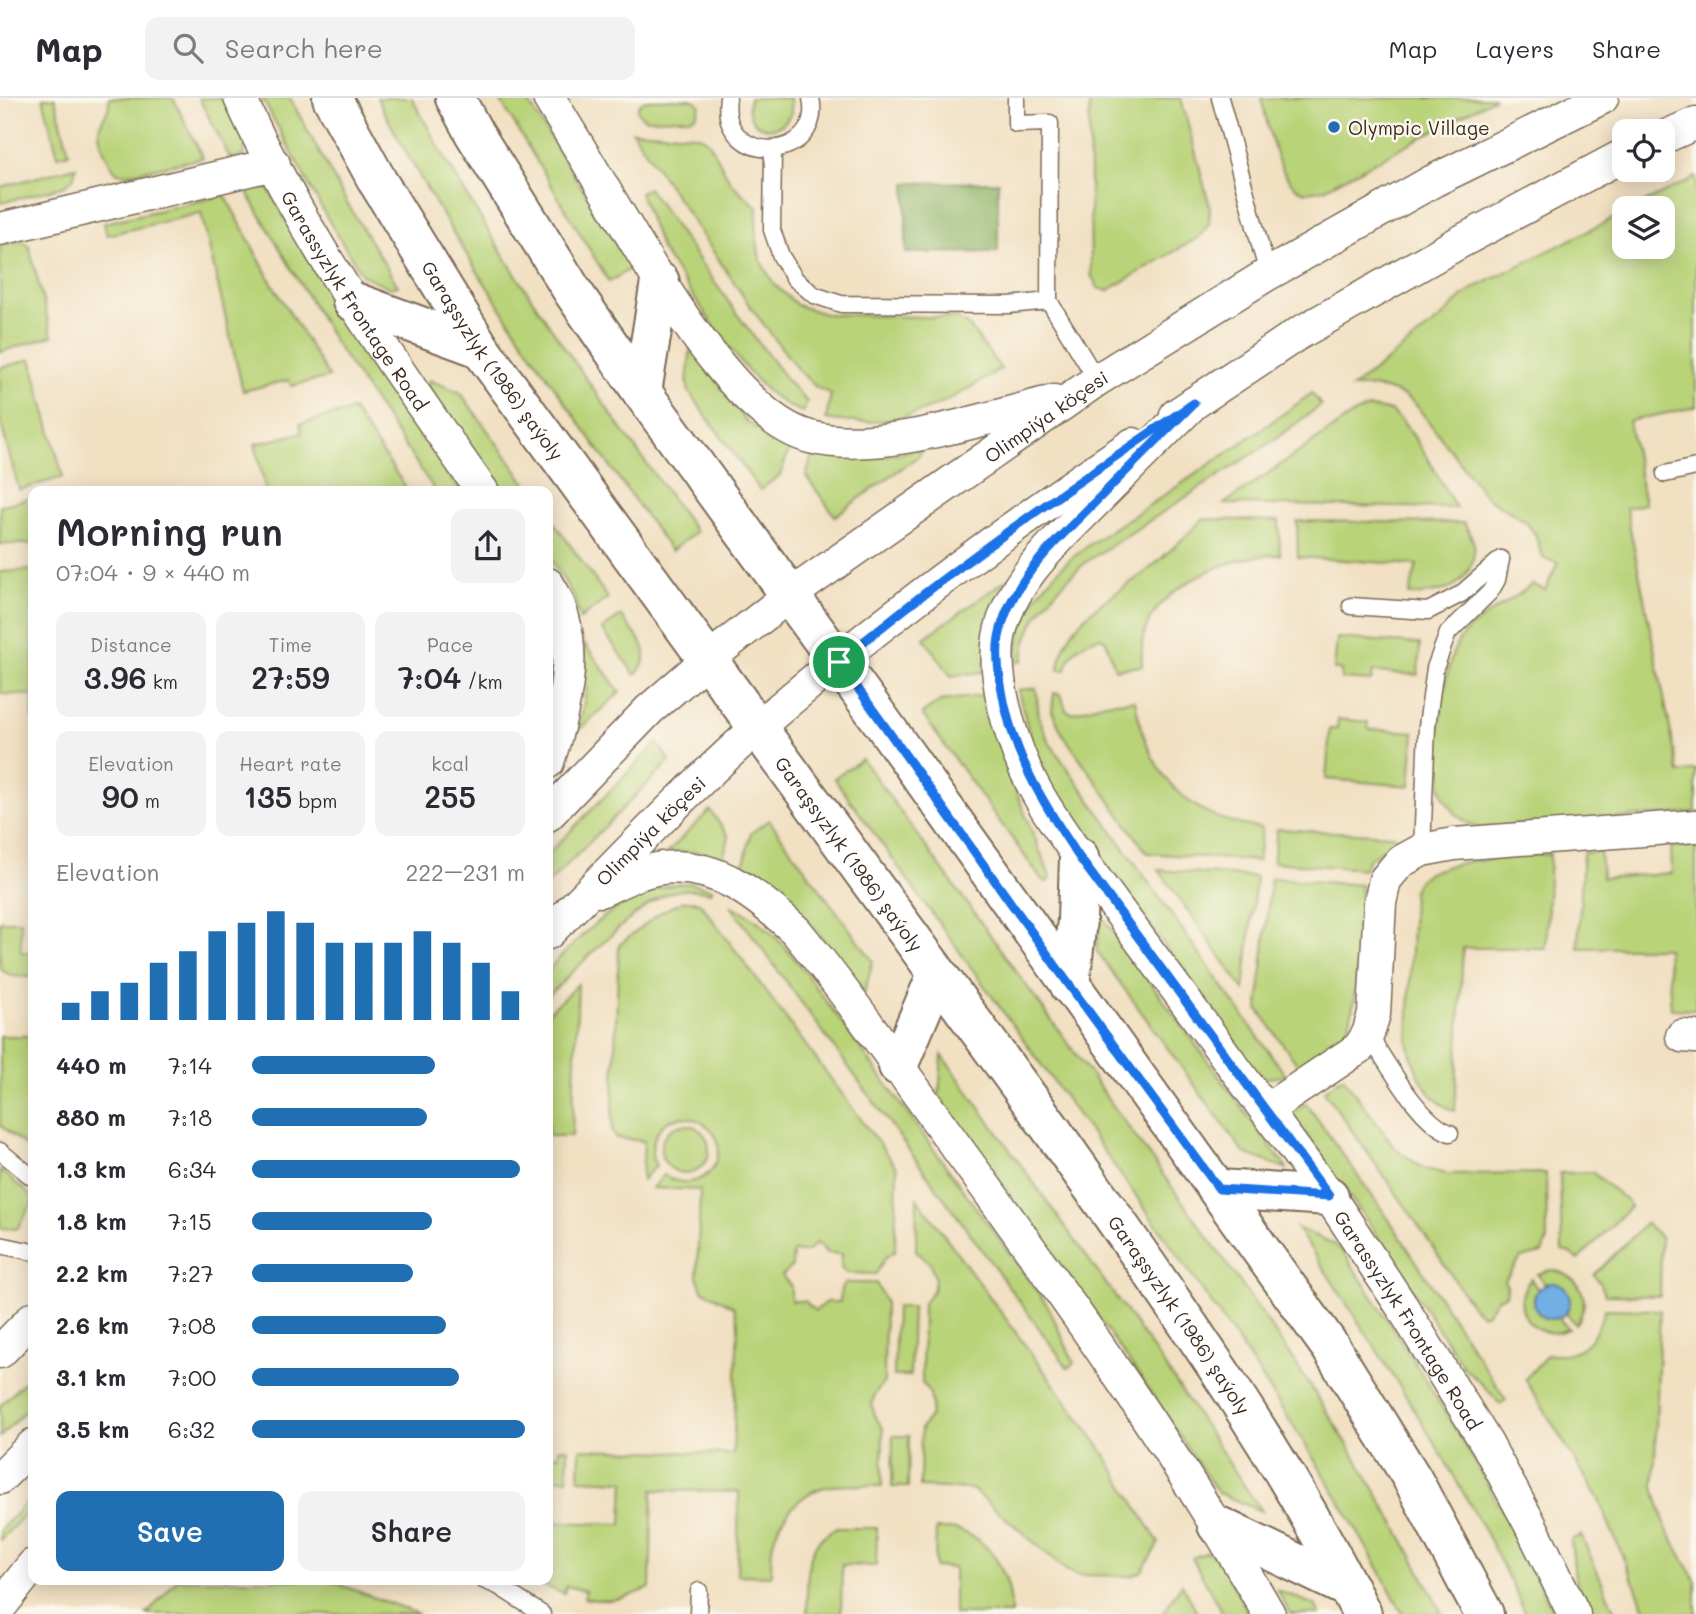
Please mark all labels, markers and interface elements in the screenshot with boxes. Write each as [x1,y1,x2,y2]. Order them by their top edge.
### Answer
search box [145,17,635,80]
text: Map [35,27,103,70]
icon: search [169,29,207,67]
text: Search here [225,31,383,65]
text: Map [1389,33,1437,64]
text: Layers [1475,33,1554,64]
text: Share [1592,33,1661,64]
place label: Olympic Village [1348,115,1490,140]
marker: Olympic Village [1326,119,1342,135]
map controls [1612,119,1675,259]
button: locate [1612,119,1675,182]
street label: Garassyzlyk Frontage Road [276,186,434,415]
button: layers [1612,196,1675,259]
street label: Garaşsyzlyk (1986) şaýoly [417,256,570,465]
street label: Olimpiýa köçesi [979,364,1112,468]
text: Morning run [56,506,283,556]
button: share [451,509,525,583]
text: 07:04 · 9 × 440 m [56,557,250,587]
text: Distance [90,632,172,657]
text: Time [269,632,312,657]
text: Pace [427,632,473,657]
pin [809,632,869,692]
icon: arrive [820,643,858,681]
text: 3.96 [84,657,147,697]
text: 27:59 [251,657,330,697]
text: 7:04 [398,657,461,697]
text: km [147,669,178,694]
text: /km [461,669,503,694]
text: Elevation [88,751,173,776]
text: Heart rate [239,751,342,776]
text: kcal [431,751,469,776]
street label: Garaşsyzlyk (1986) şaýoly [770,751,929,956]
street label: Olimpiýa köçesi [590,770,711,891]
text: 90 [102,776,139,816]
text: 135 [244,776,292,816]
text: 255 [424,776,476,816]
text: m [139,788,160,813]
text: bpm [292,788,337,813]
text: Elevation [56,857,159,887]
text: 222–231 m [405,857,525,887]
text: 440 m [56,1050,127,1080]
text: 7:14 [168,1050,212,1080]
text: 880 m [56,1102,126,1132]
text: 7:18 [168,1102,212,1132]
text: 1.3 km [56,1154,126,1184]
text: 6:34 [168,1154,216,1184]
street label: Garassyzlyk Frontage Road [1329,1205,1487,1434]
text: 1.8 km [56,1206,126,1236]
text: 7:15 [168,1206,212,1236]
street label: Garaşsyzlyk (1986) şaýoly [1103,1210,1257,1419]
text: 2.2 km [56,1258,128,1288]
text: 7:27 [168,1258,214,1288]
text: 2.6 km [56,1310,129,1340]
text: 7:08 [168,1310,216,1340]
text: 3.1 km [56,1362,126,1392]
text: 7:00 [168,1362,216,1392]
text: 3.5 km [56,1414,129,1444]
text: 6:32 [168,1414,215,1444]
button: Save [56,1491,284,1571]
button: Share [298,1491,525,1571]

